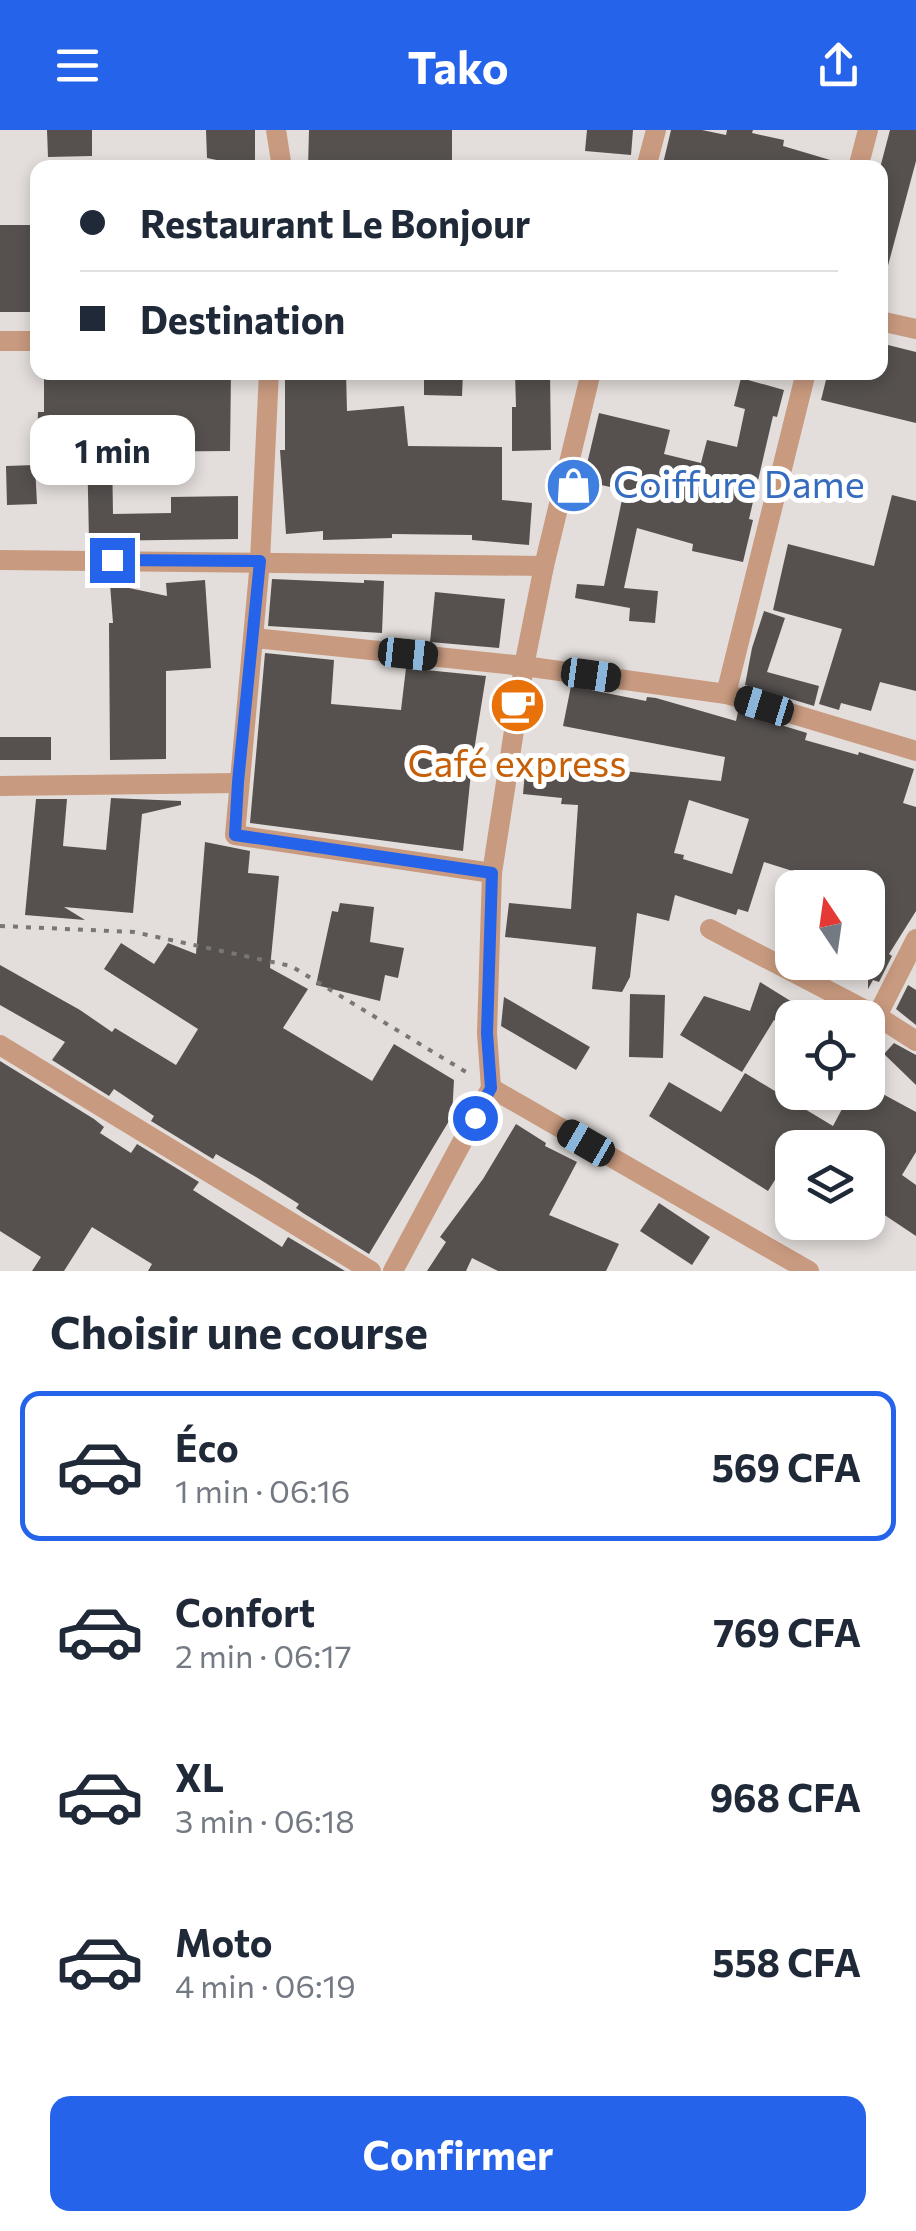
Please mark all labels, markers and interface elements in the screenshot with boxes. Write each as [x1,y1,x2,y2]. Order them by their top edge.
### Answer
icon: menu [50,38,105,93]
text: Tako [407,38,509,93]
icon: share [811,38,866,93]
text: Restaurant Le Bonjour [140,199,531,246]
text: Destination [140,295,345,342]
callout: 1 min [29,415,194,485]
text: 1 min [75,430,150,470]
shop icon: Coiffure Dame [544,455,604,515]
place label: Coiffure Dame [613,459,865,506]
route end [90,538,135,583]
car [377,636,439,672]
car [559,656,623,694]
cafe icon: Café express [487,676,547,736]
car [731,683,797,729]
place label: Café express [407,738,627,785]
north arrow [775,870,885,980]
map controls [775,870,885,1240]
button: locate [775,1000,885,1110]
route start [453,1096,498,1141]
car [553,1115,619,1171]
button: layers [775,1130,885,1240]
text: Choisir une course [50,1303,428,1358]
icon: car [55,1421,145,1511]
text: Éco [175,1423,239,1470]
text: 569 CFA [712,1443,861,1490]
text: 1 min · 06:16 [175,1470,350,1510]
icon: car [55,1586,145,1676]
text: Confort [175,1588,315,1635]
text: 769 CFA [713,1608,861,1655]
text: 2 min · 06:17 [175,1635,352,1675]
icon: car [55,1751,145,1841]
text: XL [175,1753,224,1800]
text: 968 CFA [710,1773,861,1820]
text: 3 min · 06:18 [175,1800,355,1840]
icon: car [55,1916,145,2006]
text: Moto [175,1918,273,1965]
text: 558 CFA [712,1938,861,1985]
text: 4 min · 06:19 [175,1965,356,2005]
button: Confirmer [50,2096,866,2211]

